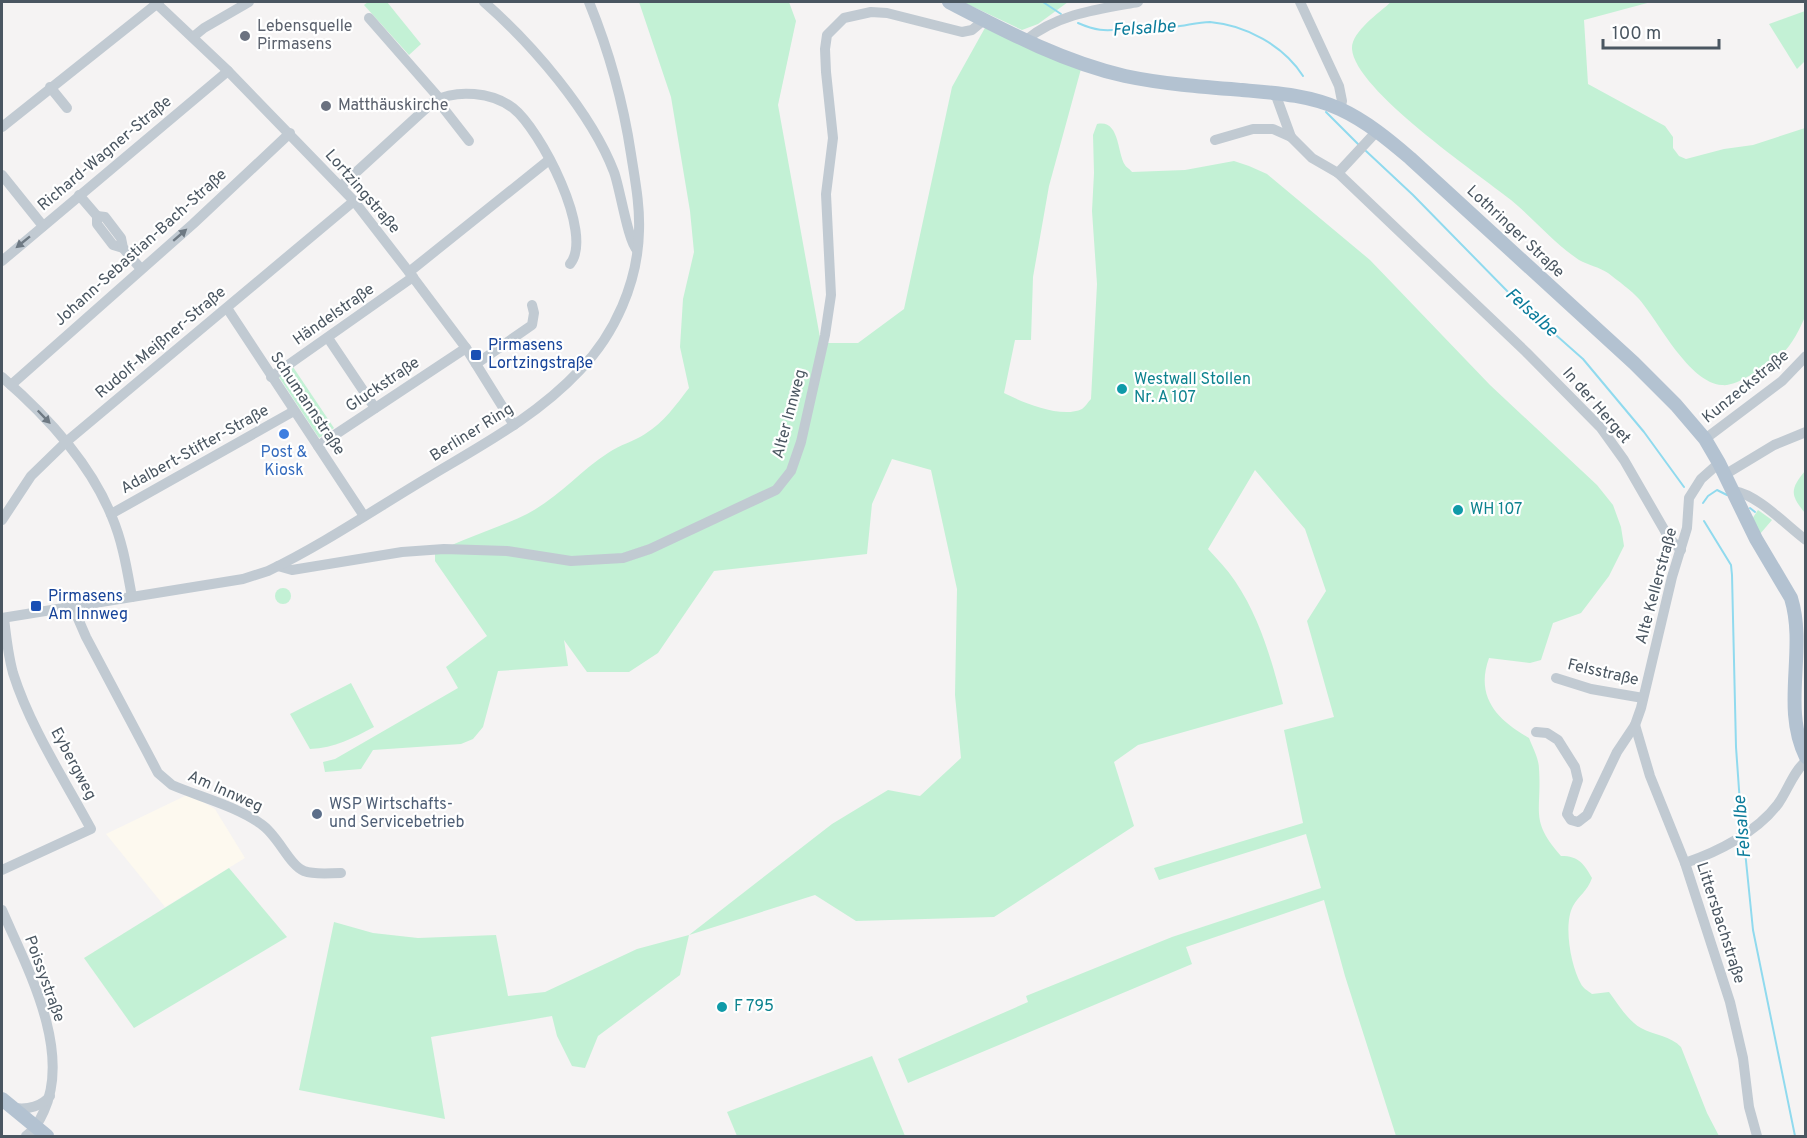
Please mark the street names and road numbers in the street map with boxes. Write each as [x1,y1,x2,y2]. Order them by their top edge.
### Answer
street label: Richard-Wagner-Straße [34,92,176,216]
street label: Lortzingstraße [320,146,404,238]
street label: Johann-Sebastian-Bach-Straße [51,165,231,331]
street label: Lothringer Straße [1462,182,1568,282]
street label: Händelstraße [289,280,379,350]
street label: Rudolf-Meißner-Straße [92,283,230,403]
street label: Kunzeckstraße [1698,346,1794,428]
street label: Schumannstraße [265,348,349,460]
street label: Gluckstraße [342,353,424,417]
street label: In der Herget [1558,364,1634,448]
street label: Alter Innweg [769,367,811,461]
street label: Berliner Ring [427,399,517,467]
street label: Adalbert-Stifter-Straße [117,401,273,499]
street label: Alte Kellerstraße [1632,526,1682,646]
street label: Felsstraße [1565,655,1641,691]
street label: Eybergweg [46,724,100,804]
street label: Am Innweg [184,767,266,817]
street label: Littersbachstraße [1691,860,1749,986]
street label: Poissystraße [19,933,69,1025]

